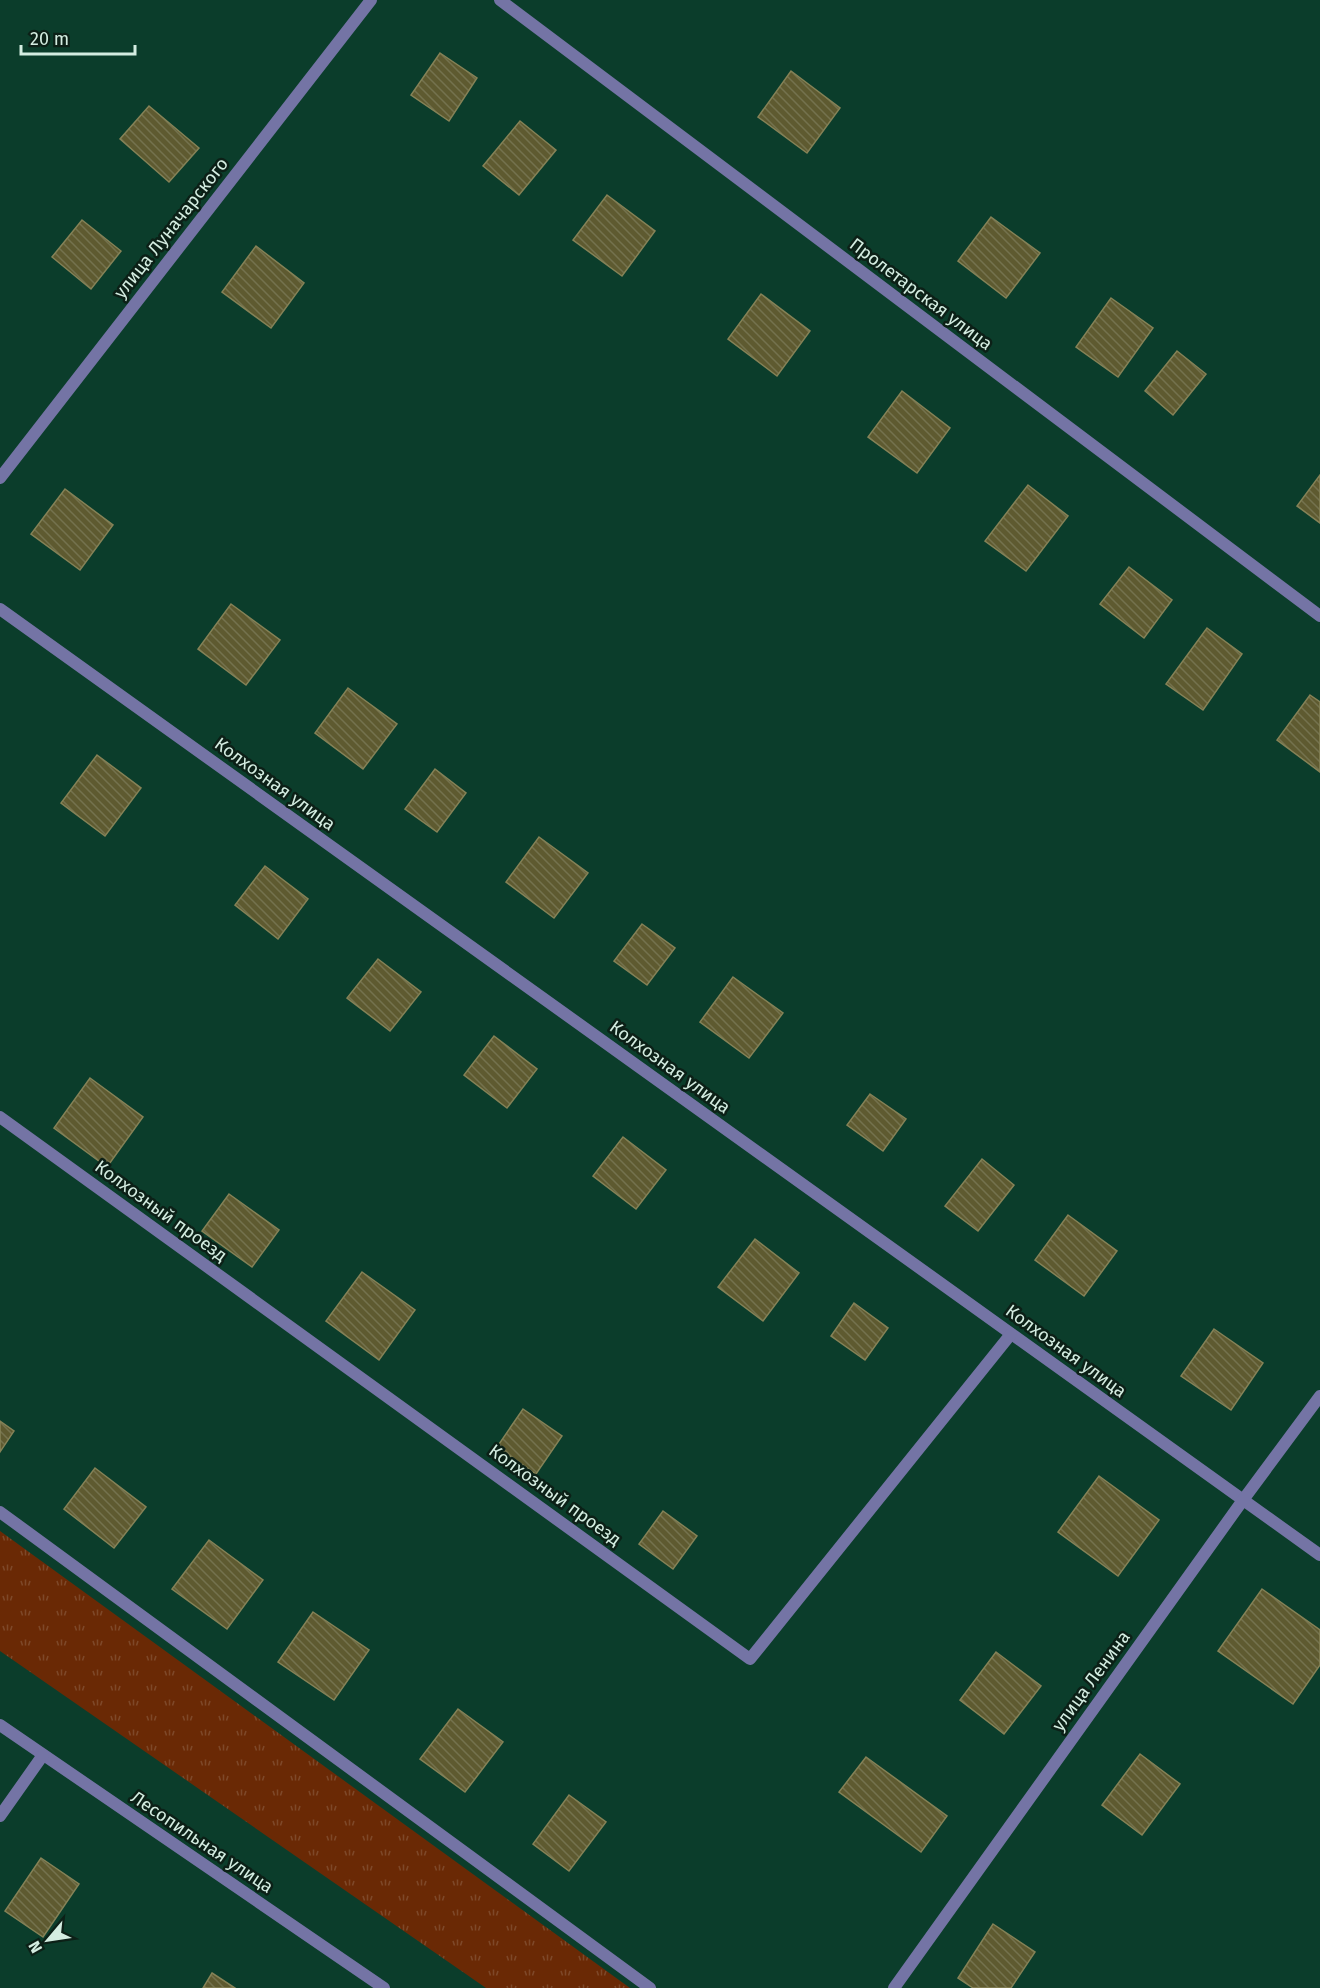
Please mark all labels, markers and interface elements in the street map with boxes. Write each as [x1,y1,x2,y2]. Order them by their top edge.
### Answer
scale bar [21,18,135,56]
text: 20 m [30,28,69,50]
street label: улица Луначарского [109,153,233,303]
street label: Пролетарская улица [845,233,997,355]
street label: Колхозная улица [210,733,340,835]
street label: Колхозная улица [605,1016,735,1118]
street label: Колхозный проезд [91,1156,231,1266]
street label: Колхозная улица [1001,1300,1131,1402]
street label: Колхозный проезд [485,1440,625,1550]
street label: улица Ленина [1047,1627,1135,1735]
street label: Лесопильная улица [127,1786,277,1898]
north arrow [18,1910,78,1970]
text: N [24,1938,46,1956]

